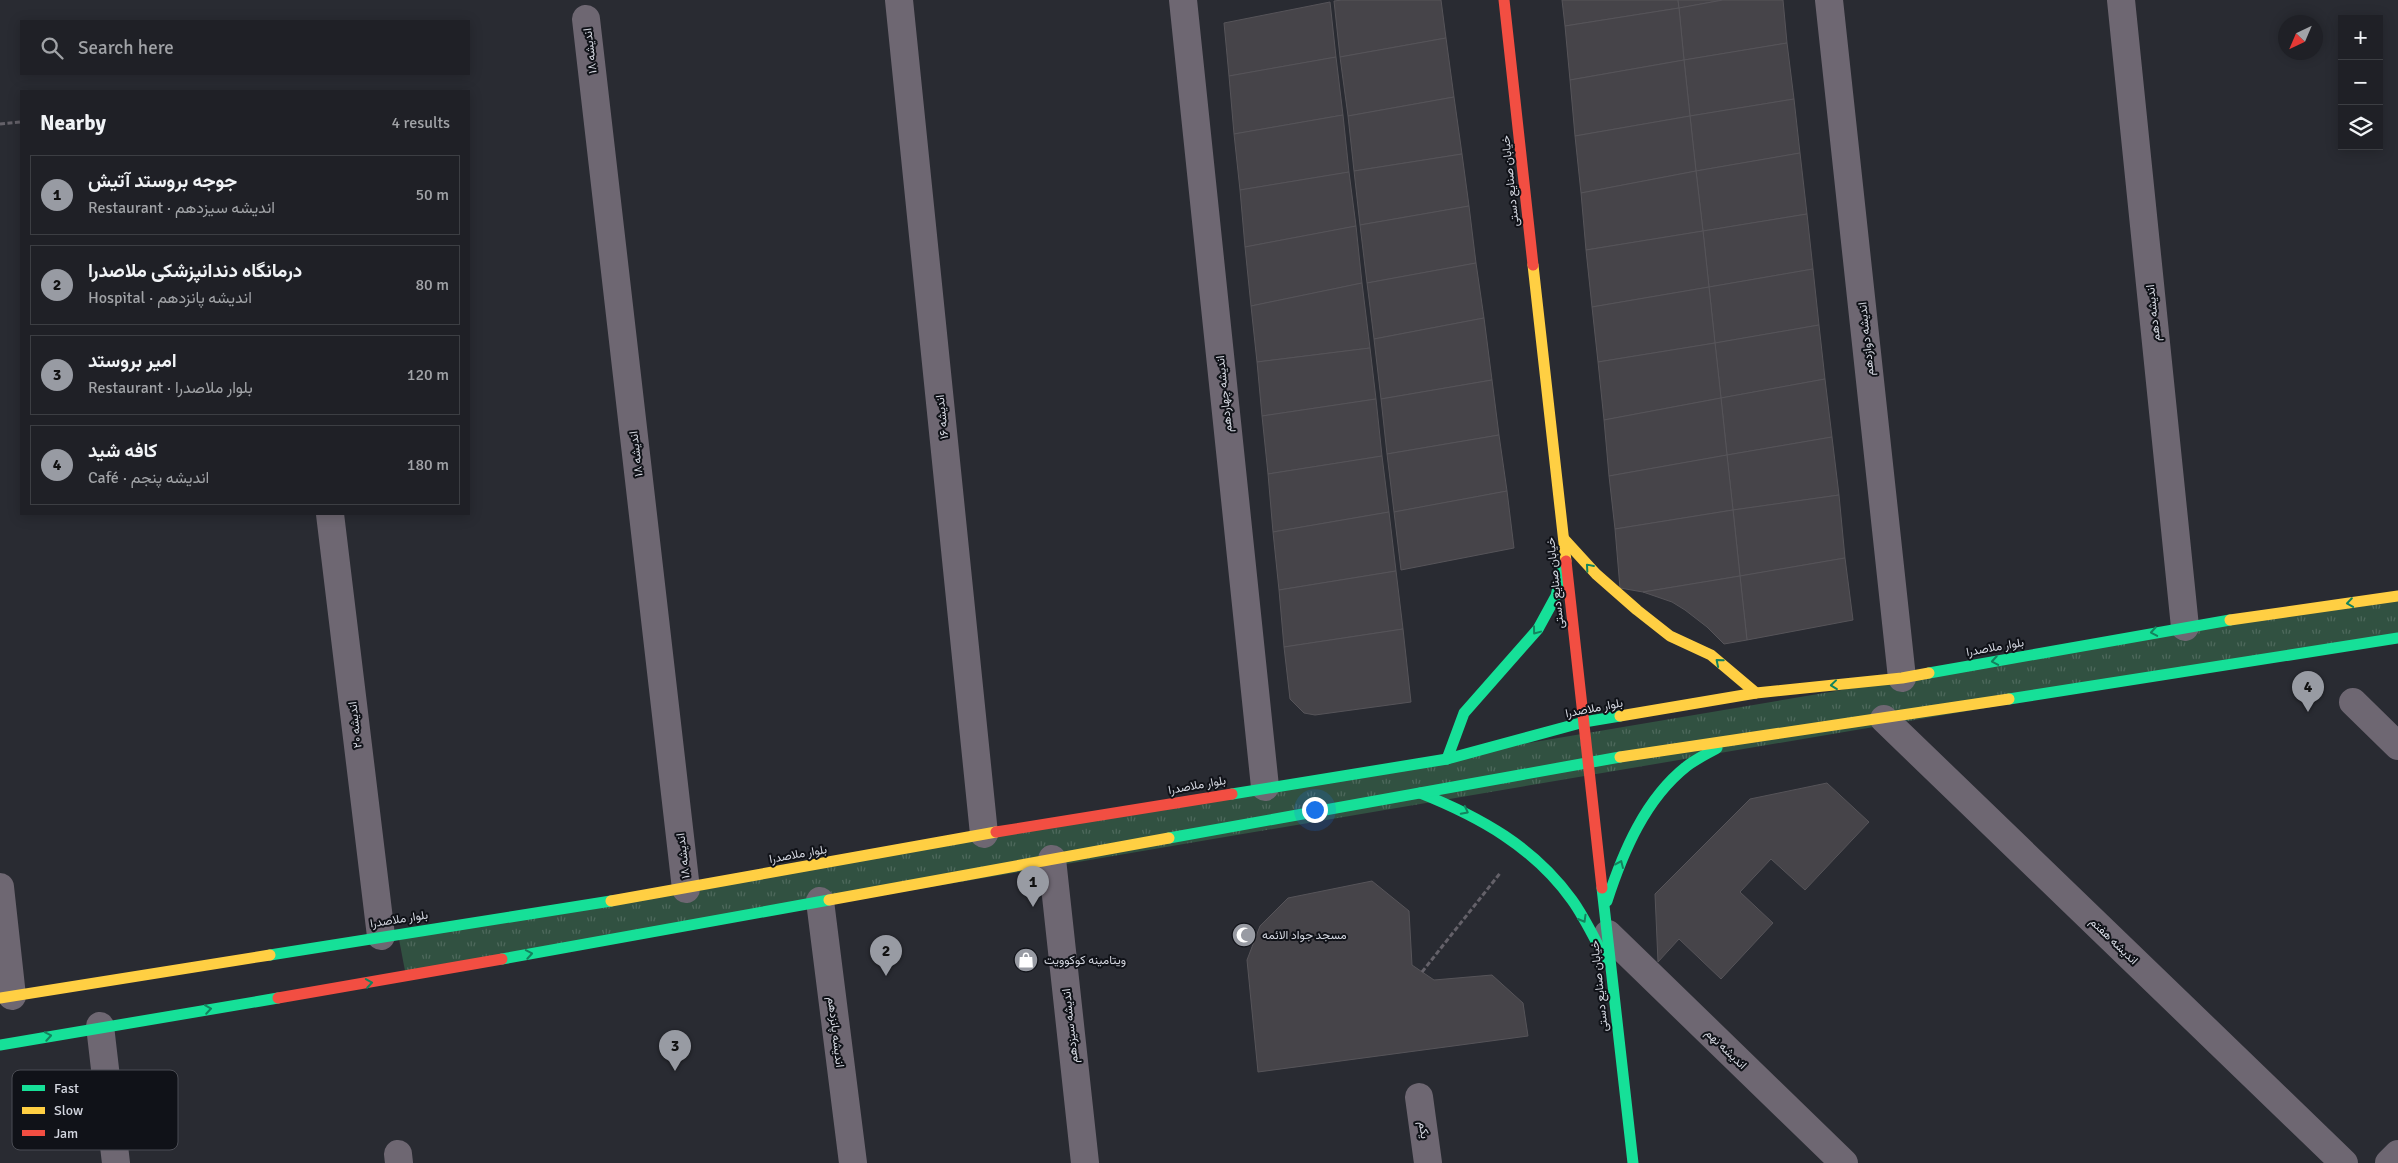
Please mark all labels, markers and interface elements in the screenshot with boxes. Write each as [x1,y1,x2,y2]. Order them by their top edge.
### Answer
north arrow [2278,15,2323,60]
map controls [2338,15,2383,150]
button: + [2338,15,2383,60]
search box [20,20,470,75]
street label: اندیشه ۱۸ [580,27,601,75]
icon: search [38,34,66,62]
text: Search here [78,36,174,60]
button: − [2338,60,2383,105]
button: layers [2338,105,2383,150]
text: Nearby [40,110,106,136]
text: 4 results [391,113,450,133]
street label: خیابان صنایع دستی [1498,134,1524,227]
text: جوجه بروستد آتیش [88,169,237,193]
text: 1 [53,185,61,205]
text: 50 m [415,185,449,205]
text: Restaurant · اندیشه سیزدهم [88,198,275,218]
text: درمانگاه دندانپزشکی ملاصدرا [88,259,302,283]
text: 2 [53,275,61,295]
text: 80 m [415,275,449,295]
street label: اندیشه دهم [2143,284,2164,342]
text: Hospital · اندیشه پانزدهم [88,288,252,308]
street label: اندیشه دوازدهم [1855,301,1878,377]
text: امیر بروستد [88,349,177,373]
street label: اندیشه چهاردهم [1213,355,1236,433]
text: 3 [53,365,61,385]
text: 120 m [407,365,449,385]
text: Restaurant · بلوار ملاصدرا [88,378,253,398]
street label: اندیشه ۱۶ [933,394,952,440]
street label: اندیشه ۱۸ [626,430,647,478]
text: کافه شید [88,439,157,463]
text: 4 [53,455,61,475]
text: 180 m [407,455,449,475]
text: Café · اندیشه پنجم [88,468,209,488]
street label: خیابان صنایع دستی [1543,536,1569,629]
one-way arrow [1585,563,1594,572]
one-way arrow [2345,597,2353,608]
one-way arrow [1533,625,1542,635]
one-way arrow [2150,627,2159,637]
street label: بلوار ملاصدرا [1965,635,2025,660]
one-way arrow [1990,656,1999,666]
one-way arrow [1715,658,1724,667]
pin: 4 [2292,671,2324,712]
one-way arrow [1830,679,1838,690]
street label: بلوار ملاصدرا [1564,696,1624,721]
street label: اندیشه ۲۰ [345,701,366,749]
street label: بلوار ملاصدرا [1167,773,1227,798]
your location [1302,797,1328,823]
one-way arrow [1460,805,1469,815]
street label: اندیشه ۱۸ [673,832,694,880]
street label: بلوار ملاصدرا [768,842,828,867]
one-way arrow [1614,860,1625,869]
pin: 1 [1017,866,1049,907]
street label: بلوار ملاصدرا [369,908,429,931]
one-way arrow [1576,913,1586,922]
street label: اندیشه هفتم [2086,915,2141,968]
mosque icon: مسجد جواد الائمه [1231,922,1257,948]
place label: مسجد جواد الائمه [1262,928,1347,943]
pin: 2 [870,935,902,976]
street label: خیابان صنایع دستی [1587,939,1613,1032]
shop icon: ویتامینه کوکوویت [1013,947,1039,973]
one-way arrow [524,949,533,960]
place label: ویتامینه کوکوویت [1044,953,1126,968]
one-way arrow [364,978,373,988]
street label: اندیشه سیزدهم [1059,988,1082,1064]
street label: اندیشه پانزدهم [824,996,847,1068]
one-way arrow [204,1004,213,1014]
street label: اندیشه نهم [1702,1026,1750,1073]
pin: 3 [659,1030,691,1071]
one-way arrow [44,1031,52,1041]
legend [12,1070,178,1150]
text: Fast [54,1080,79,1097]
text: Slow [54,1102,83,1119]
street label: یکم [1415,1120,1432,1140]
text: Jam [54,1125,78,1142]

